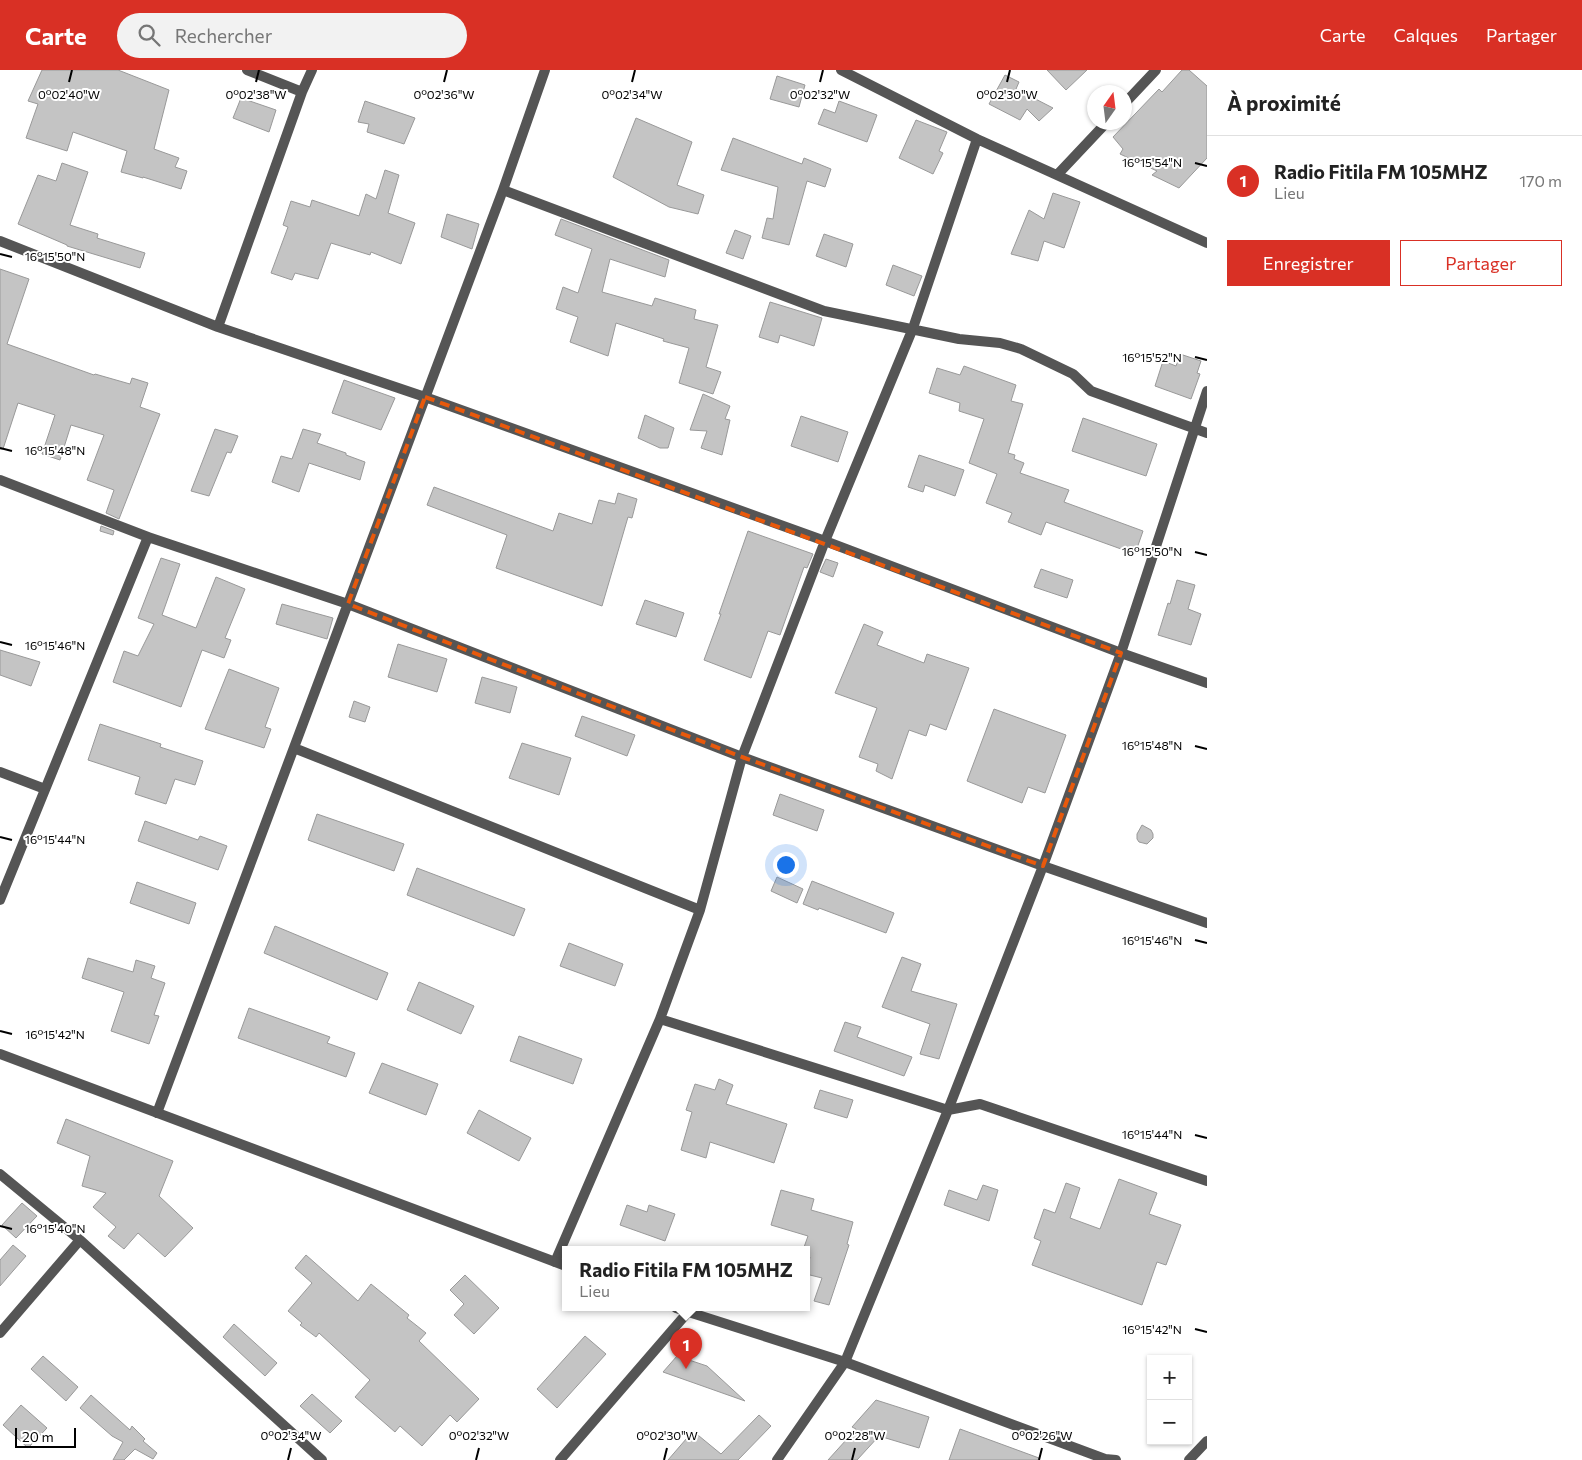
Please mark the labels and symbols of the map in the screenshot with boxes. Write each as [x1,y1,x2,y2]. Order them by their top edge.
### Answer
north arrow [1087,85,1132,130]
text: 0°02'40"W [38,87,100,101]
text: 0°02'38"W [225,87,287,101]
text: 0°02'36"W [413,87,475,101]
text: 0°02'34"W [601,87,663,101]
text: 0°02'32"W [790,87,850,101]
text: 0°02'30"W [976,87,1038,101]
text: 16°15'54"N [1122,155,1182,169]
text: 16°15'50"N [25,249,85,263]
text: 16°15'52"N [1122,350,1182,364]
text: 16°15'48"N [25,443,85,457]
text: 16°15'50"N [1122,544,1182,558]
text: 16°15'46"N [25,638,85,652]
text: 16°15'48"N [1122,738,1182,752]
text: 16°15'44"N [25,832,85,846]
your location [773,852,799,878]
text: 16°15'46"N [1122,933,1182,947]
text: 16°15'42"N [25,1027,85,1041]
text: 16°15'44"N [1122,1127,1182,1141]
text: 16°15'40"N [24,1221,86,1235]
text: 16°15'42"N [1122,1322,1182,1336]
pin: 1 [670,1328,702,1369]
scale bar [15,1425,76,1448]
text: 0°02'34"W [260,1428,322,1442]
text: 0°02'32"W [449,1428,509,1442]
text: 0°02'30"W [636,1428,698,1442]
text: 0°02'28"W [825,1428,885,1442]
text: 0°02'26"W [1012,1428,1072,1442]

